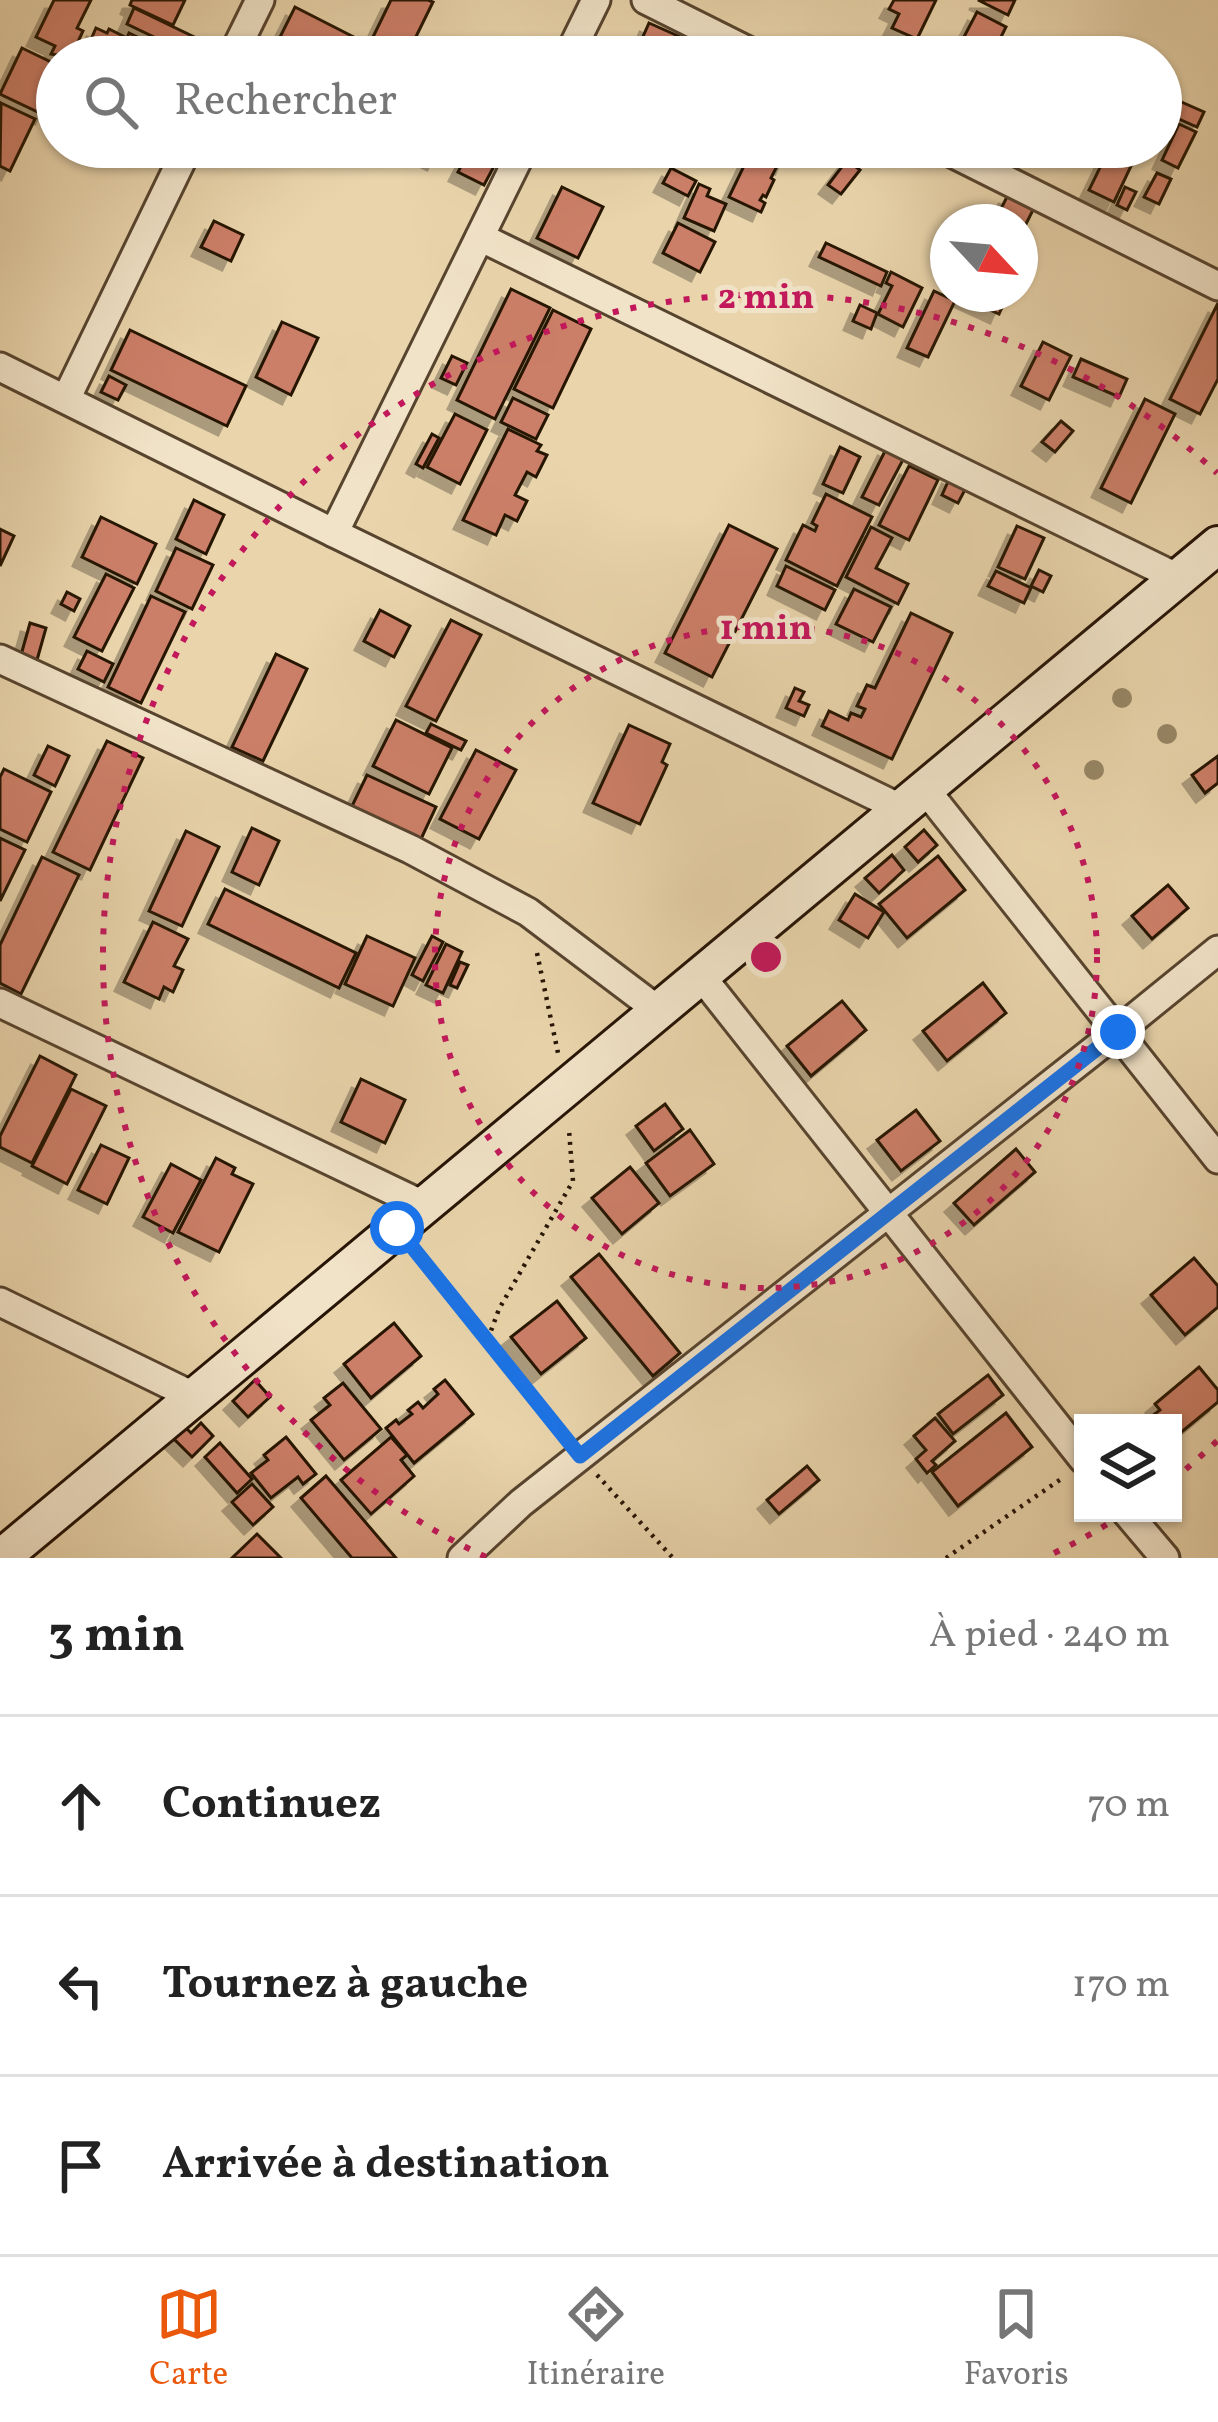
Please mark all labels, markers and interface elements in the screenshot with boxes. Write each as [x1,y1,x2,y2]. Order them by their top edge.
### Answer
search box [36,36,1182,168]
icon: search [78,69,144,135]
text: Rechercher [174,71,397,134]
north arrow [930,204,1038,312]
text: 2 min [717,274,815,324]
text: 1 min [720,605,812,655]
centre of rings [745,936,787,978]
route end [1091,1005,1145,1059]
route start [370,1201,424,1255]
map controls [1074,1414,1182,1522]
button: layers [1074,1414,1182,1522]
text: 3 min [48,1601,185,1672]
text: À pied · 240 m [929,1609,1170,1663]
icon: ahead [48,1773,114,1839]
text: Continuez [162,1774,381,1837]
text: 70 m [1087,1779,1170,1833]
icon: left [48,1953,114,2019]
text: Tournez à gauche [162,1954,528,2017]
text: 170 m [1072,1959,1170,2013]
icon: arrive [48,2133,114,2199]
text: Arrivée à destination [162,2134,610,2197]
tab: Carte [149,2281,228,2399]
tab: Itinéraire [527,2281,665,2399]
tab: Favoris [964,2281,1069,2399]

